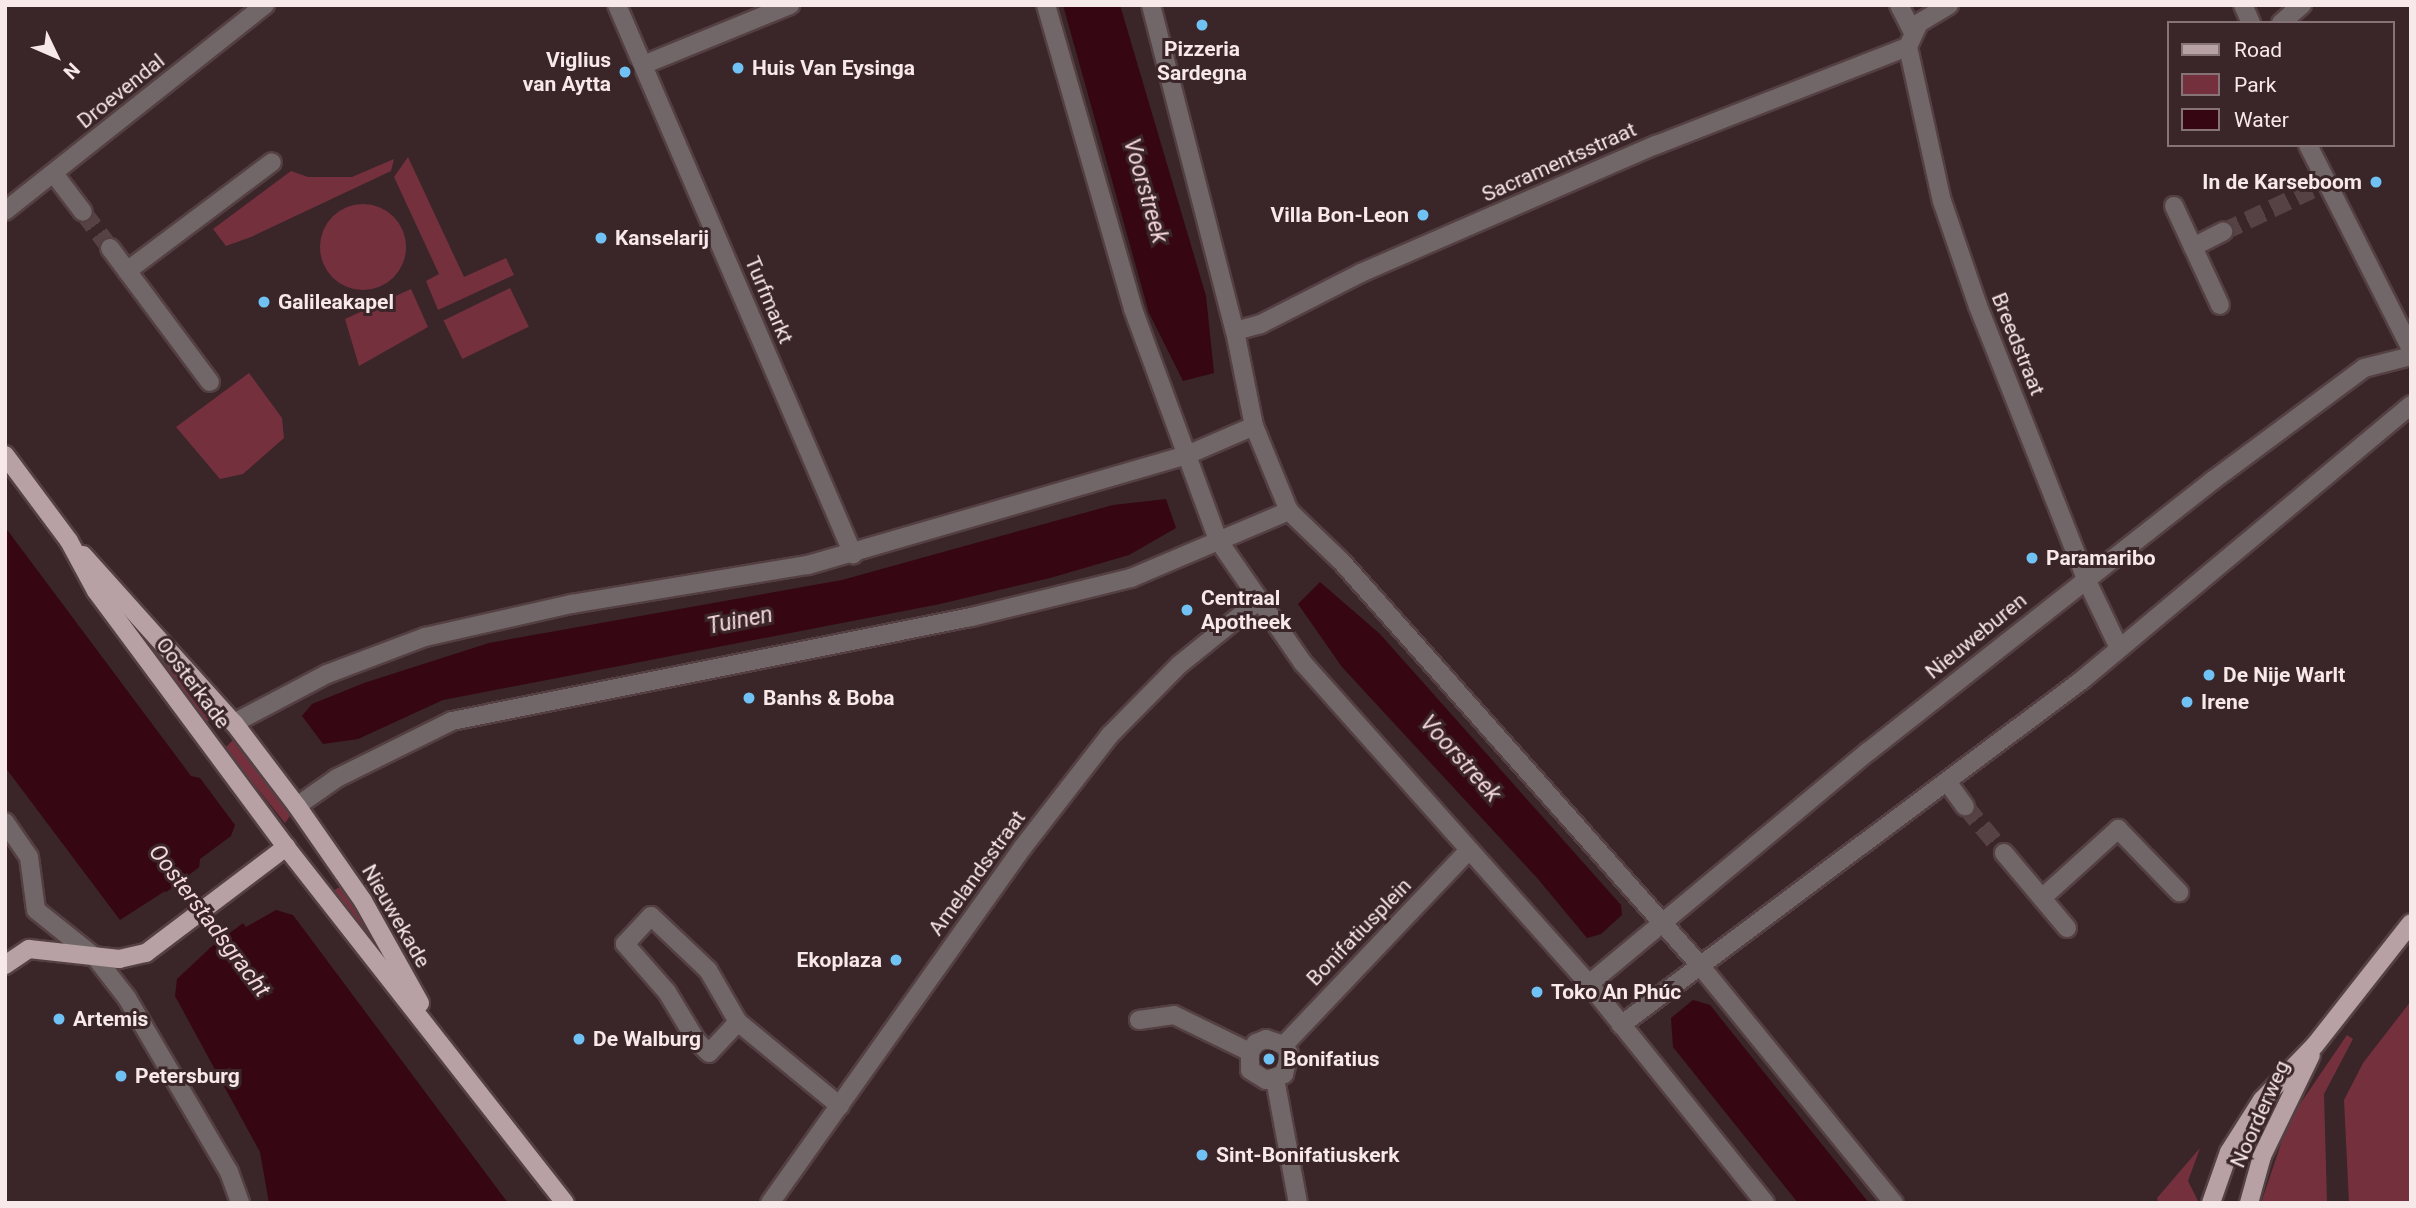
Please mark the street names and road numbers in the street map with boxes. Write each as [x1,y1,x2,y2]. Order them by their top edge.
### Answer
street label: Droevendal [72,48,170,134]
street label: Sacramentsstraat [1478,117,1640,207]
street label: Turfmarkt [739,253,799,347]
street label: Breedstraat [1986,289,2050,399]
street label: Nieuweburen [1920,588,2032,684]
street label: Oosterkade [151,633,235,733]
street label: Amelandsstraat [923,806,1031,940]
street label: Nieuwekade [356,860,436,972]
street label: Bonifatiusplein [1301,873,1417,991]
street label: Noorderweg [2225,1056,2295,1172]

